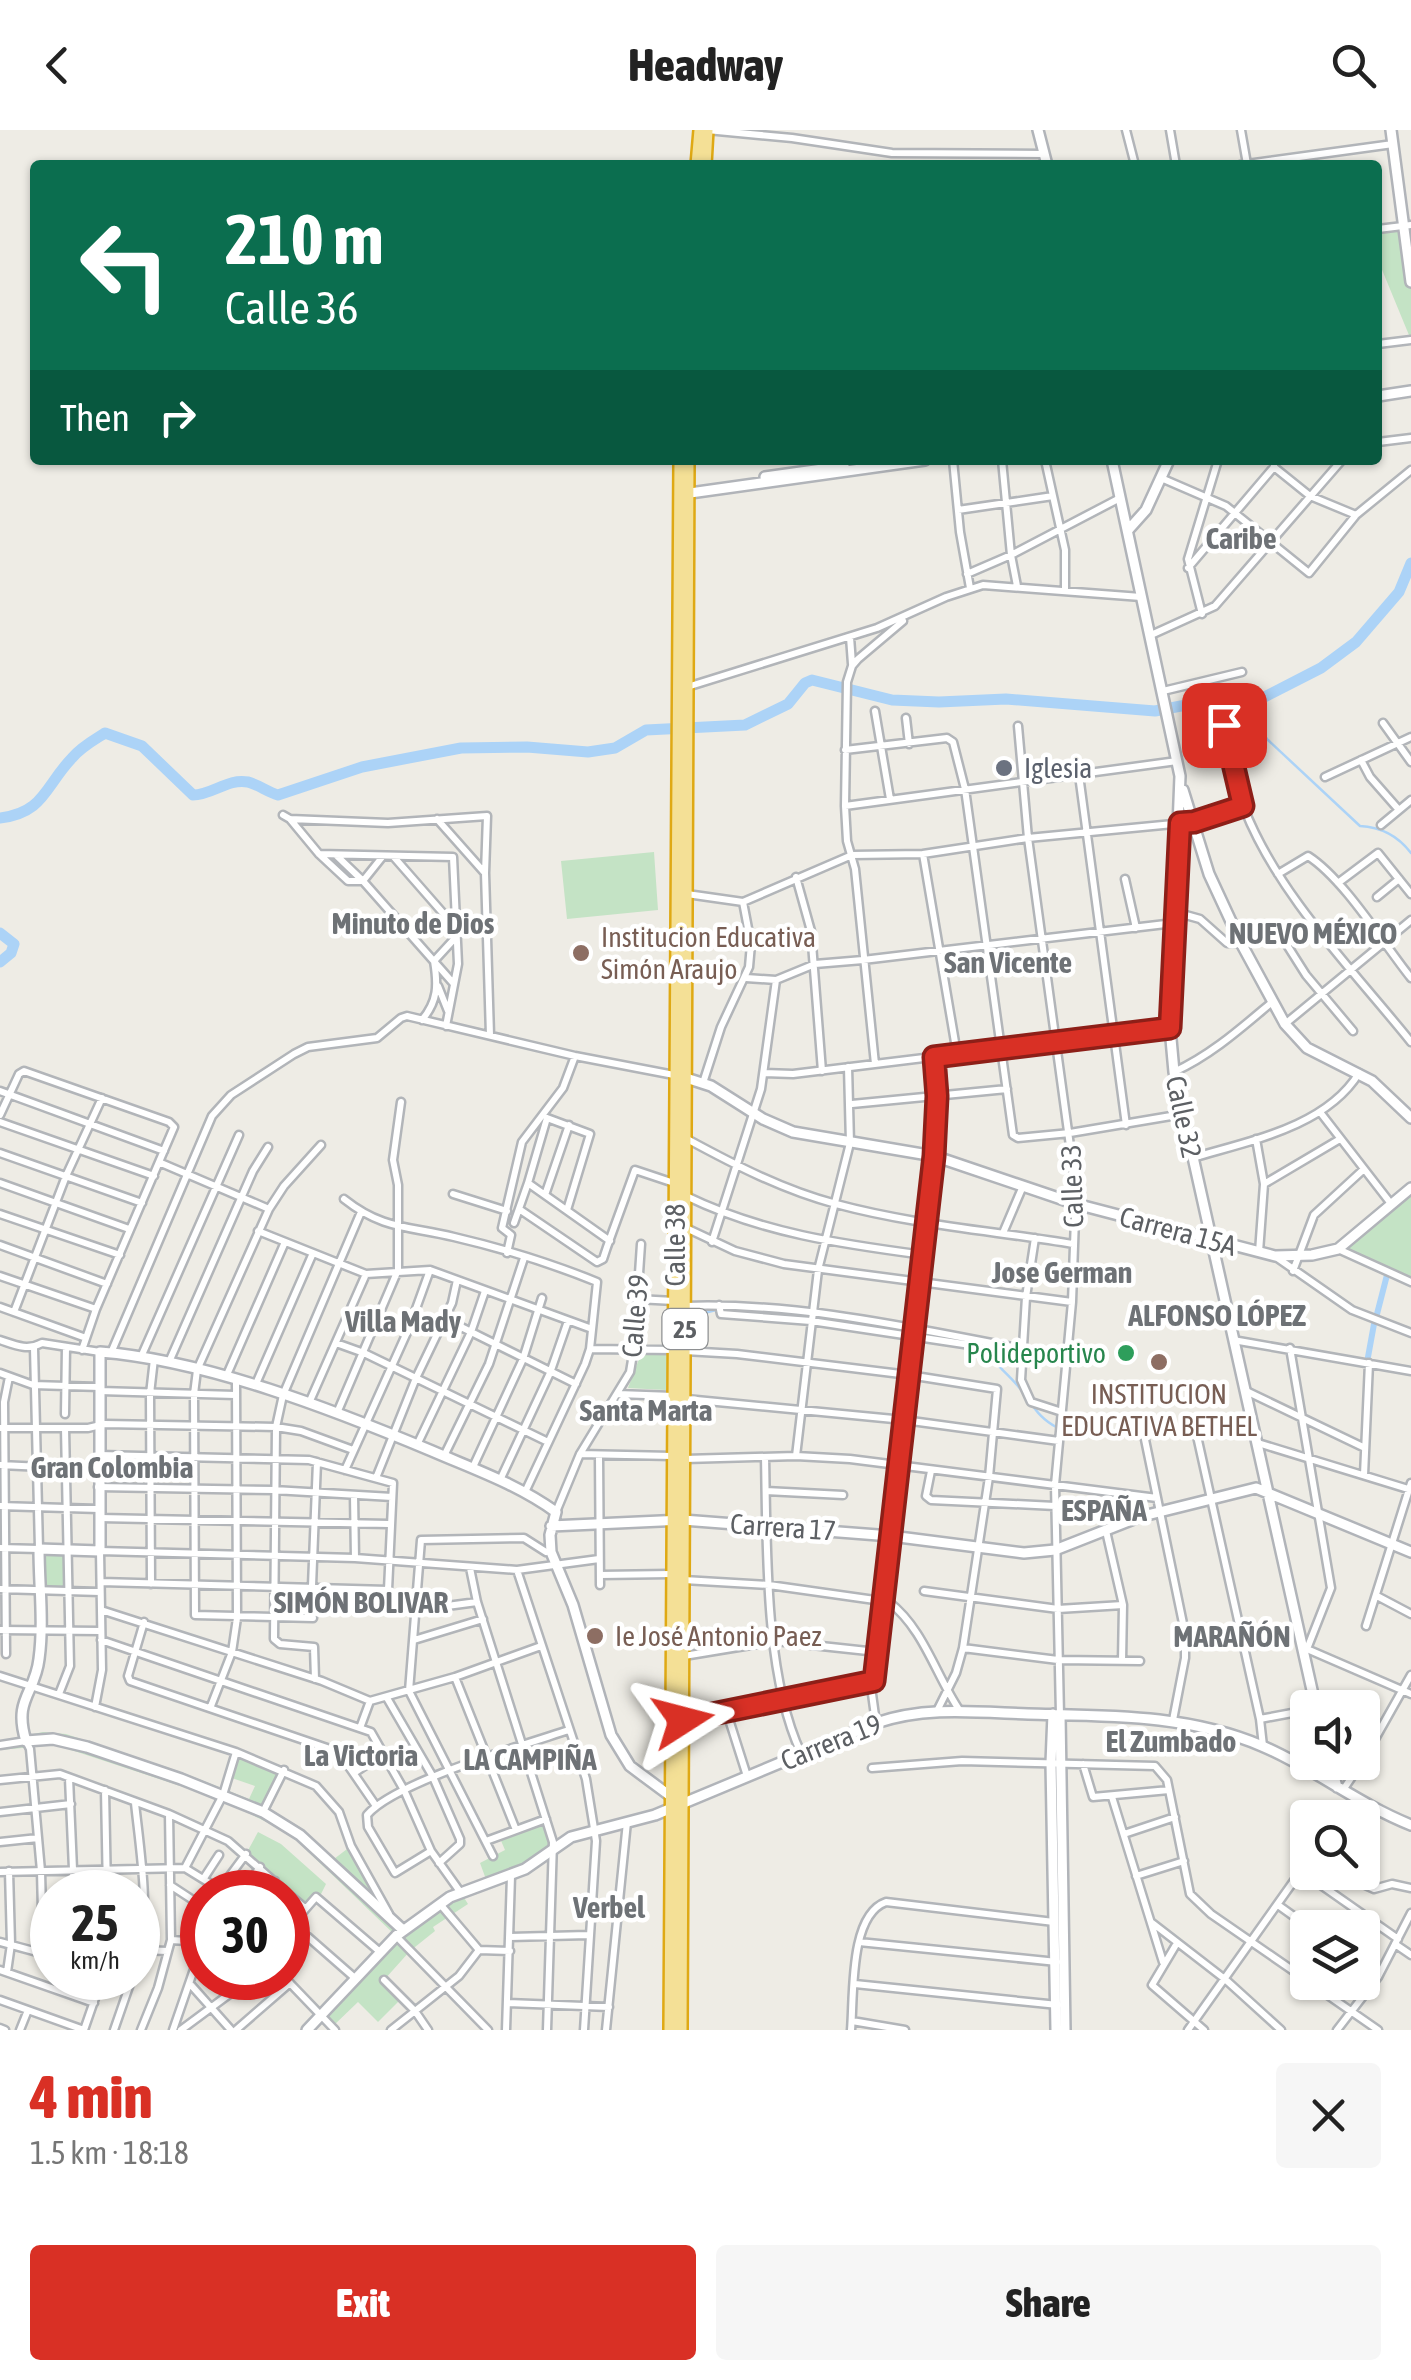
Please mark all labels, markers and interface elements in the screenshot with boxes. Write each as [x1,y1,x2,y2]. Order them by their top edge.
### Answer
icon: back [30,38,85,93]
icon: search [1326,38,1381,93]
text: Headway [628,39,783,91]
text: 210 m [225,199,384,279]
icon: left [60,200,190,330]
text: Calle 36 [225,282,358,334]
icon: right [150,390,205,445]
text: Then [60,396,130,439]
district label: Caribe [1205,521,1277,555]
pin [1182,683,1267,768]
icon: arrive [1197,698,1252,753]
place label: Iglesia [1024,752,1092,784]
marker: Iglesia [993,757,1015,779]
district label: Minuto de Dios [332,906,495,940]
district label: NUEVO MÉXICO [1229,916,1397,950]
place label: Institucion Educativa Simón Araujo [601,921,816,985]
marker: Institucion Educativa Simón Araujo [570,942,592,964]
district label: San Vicente [944,945,1072,979]
street label: Calle 32 [1160,1073,1208,1161]
street label: Calle 33 [1055,1144,1089,1228]
street label: Carrera 15A [1116,1200,1240,1262]
street label: Calle 38 [659,1203,691,1287]
district label: Jose German [991,1255,1132,1289]
street label: Calle 39 [615,1273,655,1359]
district label: ALFONSO LÓPEZ [1127,1298,1306,1332]
district label: Villa Mady [344,1304,462,1338]
road number: 25 [662,1309,708,1349]
place label: Polideportivo [966,1337,1106,1369]
marker: Polideportivo [1115,1342,1137,1364]
marker: INSTITUCION EDUCATIVA BETHEL [1148,1351,1170,1373]
place label: INSTITUCION EDUCATIVA BETHEL [1061,1378,1257,1442]
district label: Santa Marta [580,1393,713,1427]
district label: Gran Colombia [31,1450,193,1484]
district label: ESPAÑA [1061,1493,1147,1527]
street label: Carrera 17 [729,1507,837,1547]
district label: SIMÓN BOLIVAR [274,1585,448,1619]
district label: MARAÑÓN [1173,1619,1291,1653]
place label: Ie José Antonio Paez [615,1620,821,1652]
marker: Ie José Antonio Paez [584,1625,606,1647]
position arrow [631,1668,735,1772]
map controls [1290,1690,1380,2000]
button: sound [1290,1690,1380,1780]
street label: Carrera 19 [776,1707,886,1777]
district label: El Zumbado [1106,1724,1236,1758]
district label: La Victoria [304,1738,418,1772]
district label: LA CAMPIÑA [463,1742,597,1776]
button: search [1290,1800,1380,1890]
speed limit sign: 30 [180,1870,310,2000]
district label: Verbel [572,1890,646,1924]
text: 25 [71,1894,118,1952]
button: layers [1290,1910,1380,2000]
text: km/h [70,1946,120,1974]
text: 4 min [30,2062,153,2131]
button: close [1276,2063,1381,2168]
text: 1.5 km · 18:18 [30,2134,189,2171]
button: Exit [30,2245,696,2360]
button: Share [716,2245,1381,2360]

